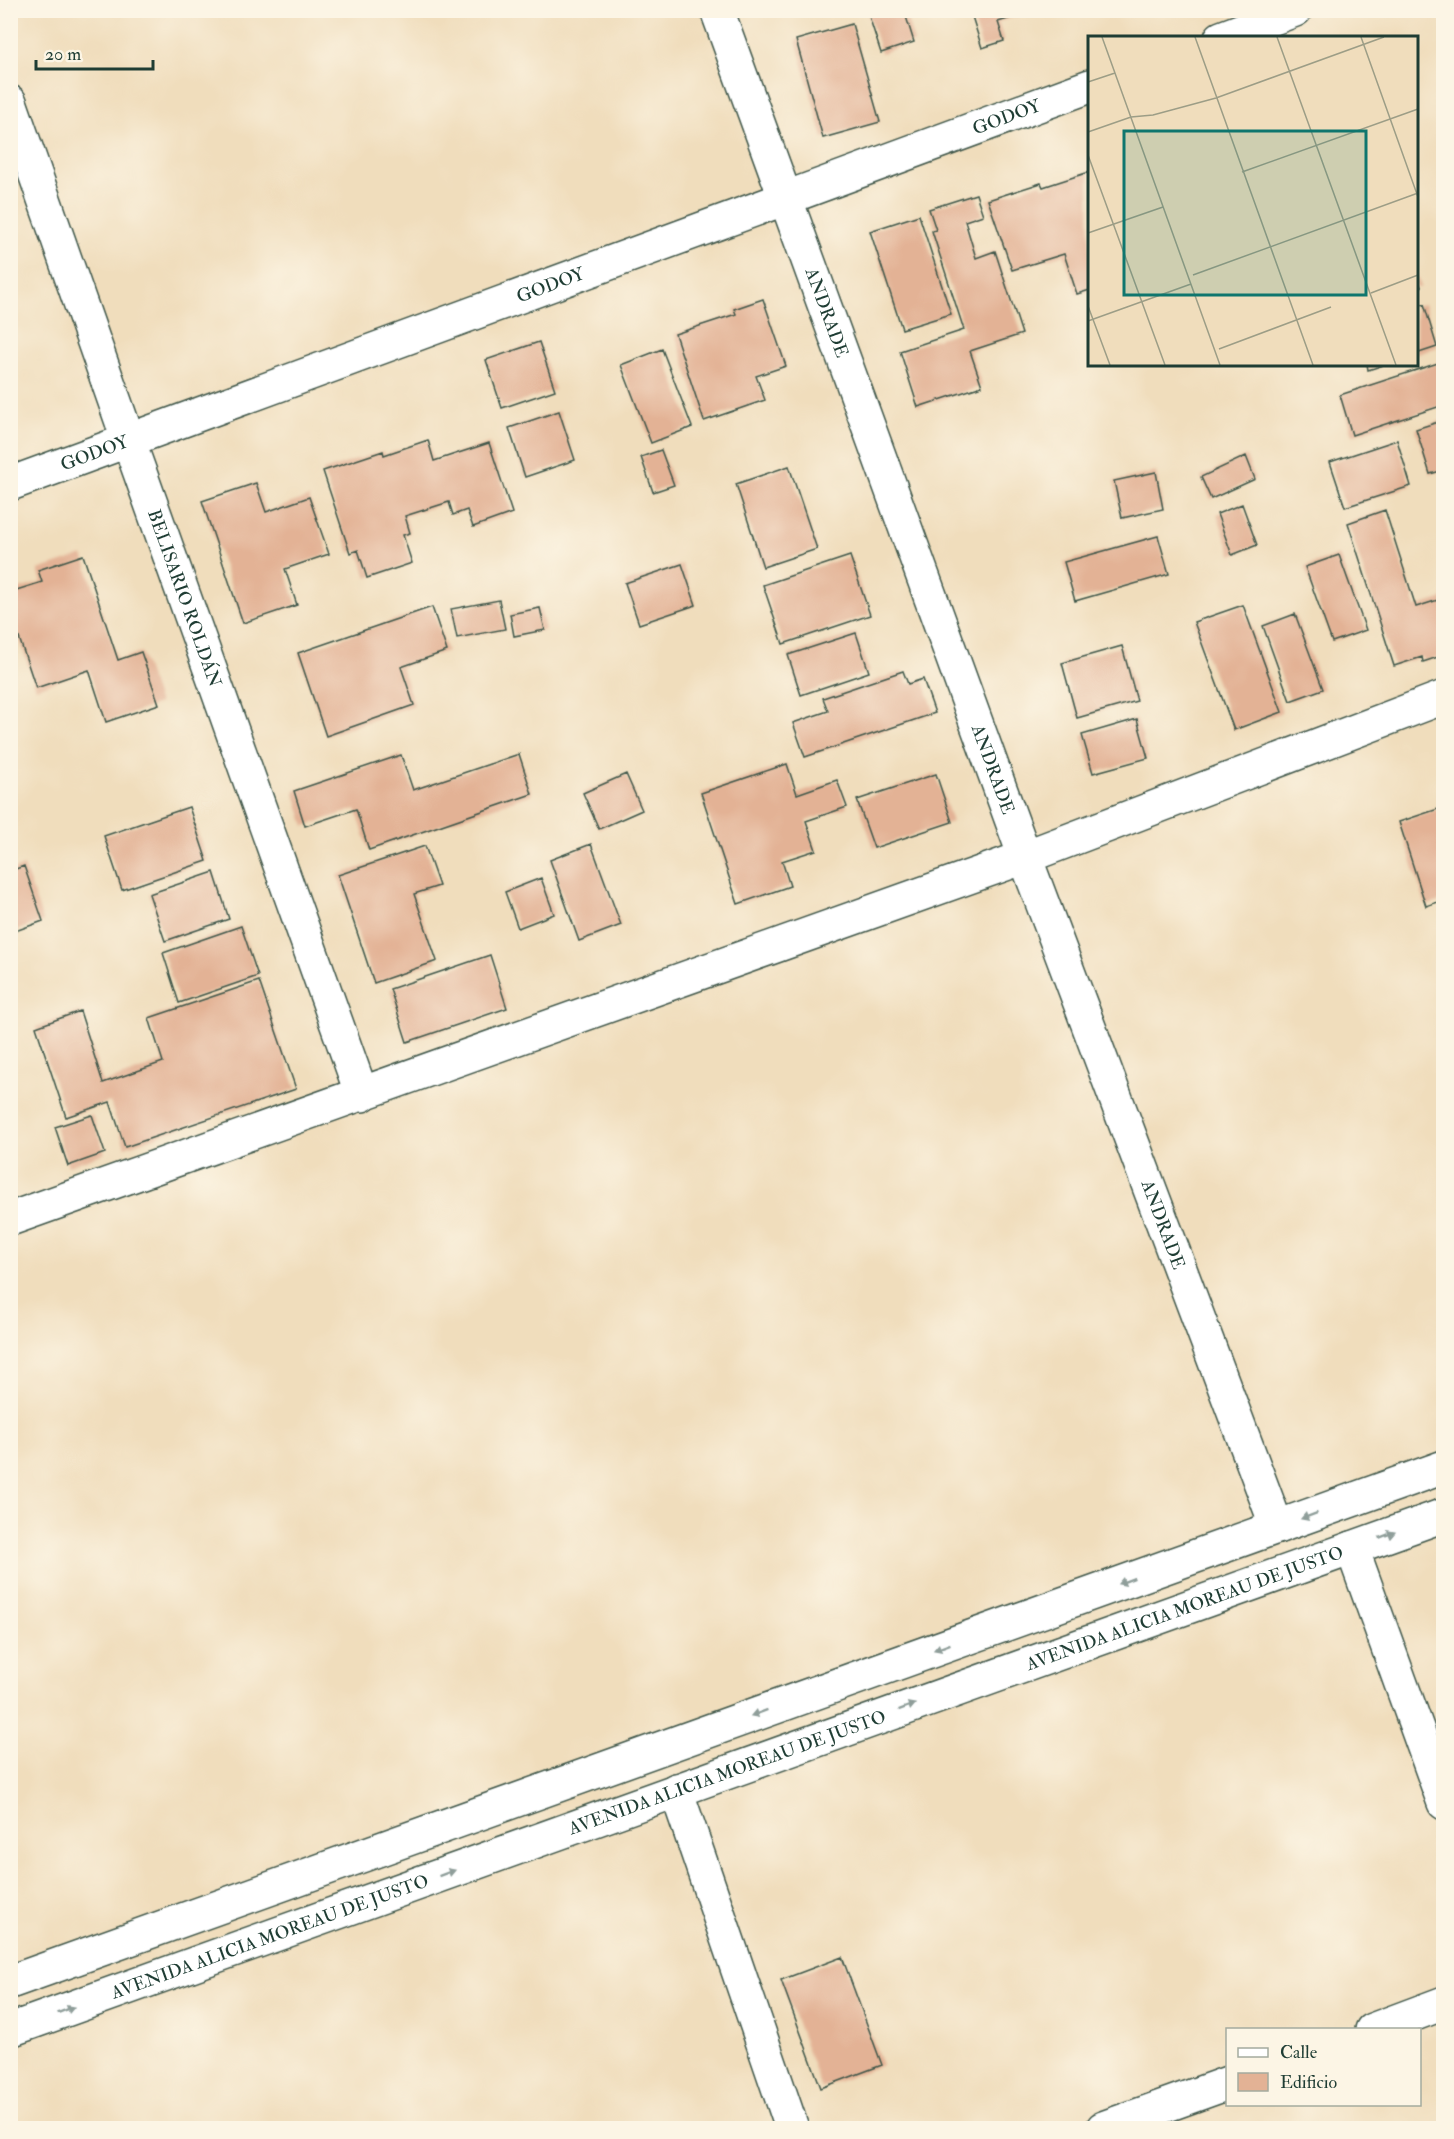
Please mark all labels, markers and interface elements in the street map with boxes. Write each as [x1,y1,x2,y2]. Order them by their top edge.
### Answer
scale bar [36,33,153,71]
inset map [1088,36,1418,366]
text: 20 m [45,43,81,66]
street label: GODOY [969,94,1044,140]
street label: GODOY [513,262,588,308]
street label: ANDRADE [799,264,853,361]
street label: GODOY [57,430,132,476]
street label: BELISARIO ROLDÁN [142,506,226,690]
street label: ANDRADE [965,721,1020,818]
street label: ANDRADE [1135,1176,1190,1273]
one-way arrow [1300,1511,1318,1521]
one-way arrow [1378,1529,1396,1539]
street label: AVENIDA ALICIA MOREAU DE JUSTO [1022,1541,1347,1677]
one-way arrow [1117,1577,1135,1587]
one-way arrow [933,1643,951,1653]
one-way arrow [898,1702,916,1712]
street label: AVENIDA ALICIA MOREAU DE JUSTO [565,1705,889,1841]
one-way arrow [750,1709,768,1719]
one-way arrow [438,1867,456,1877]
street label: AVENIDA ALICIA MOREAU DE JUSTO [107,1870,432,2005]
one-way arrow [57,2004,75,2014]
legend [1226,2028,1421,2106]
text: Calle [1280,2041,1318,2064]
text: Edificio [1280,2071,1337,2094]

